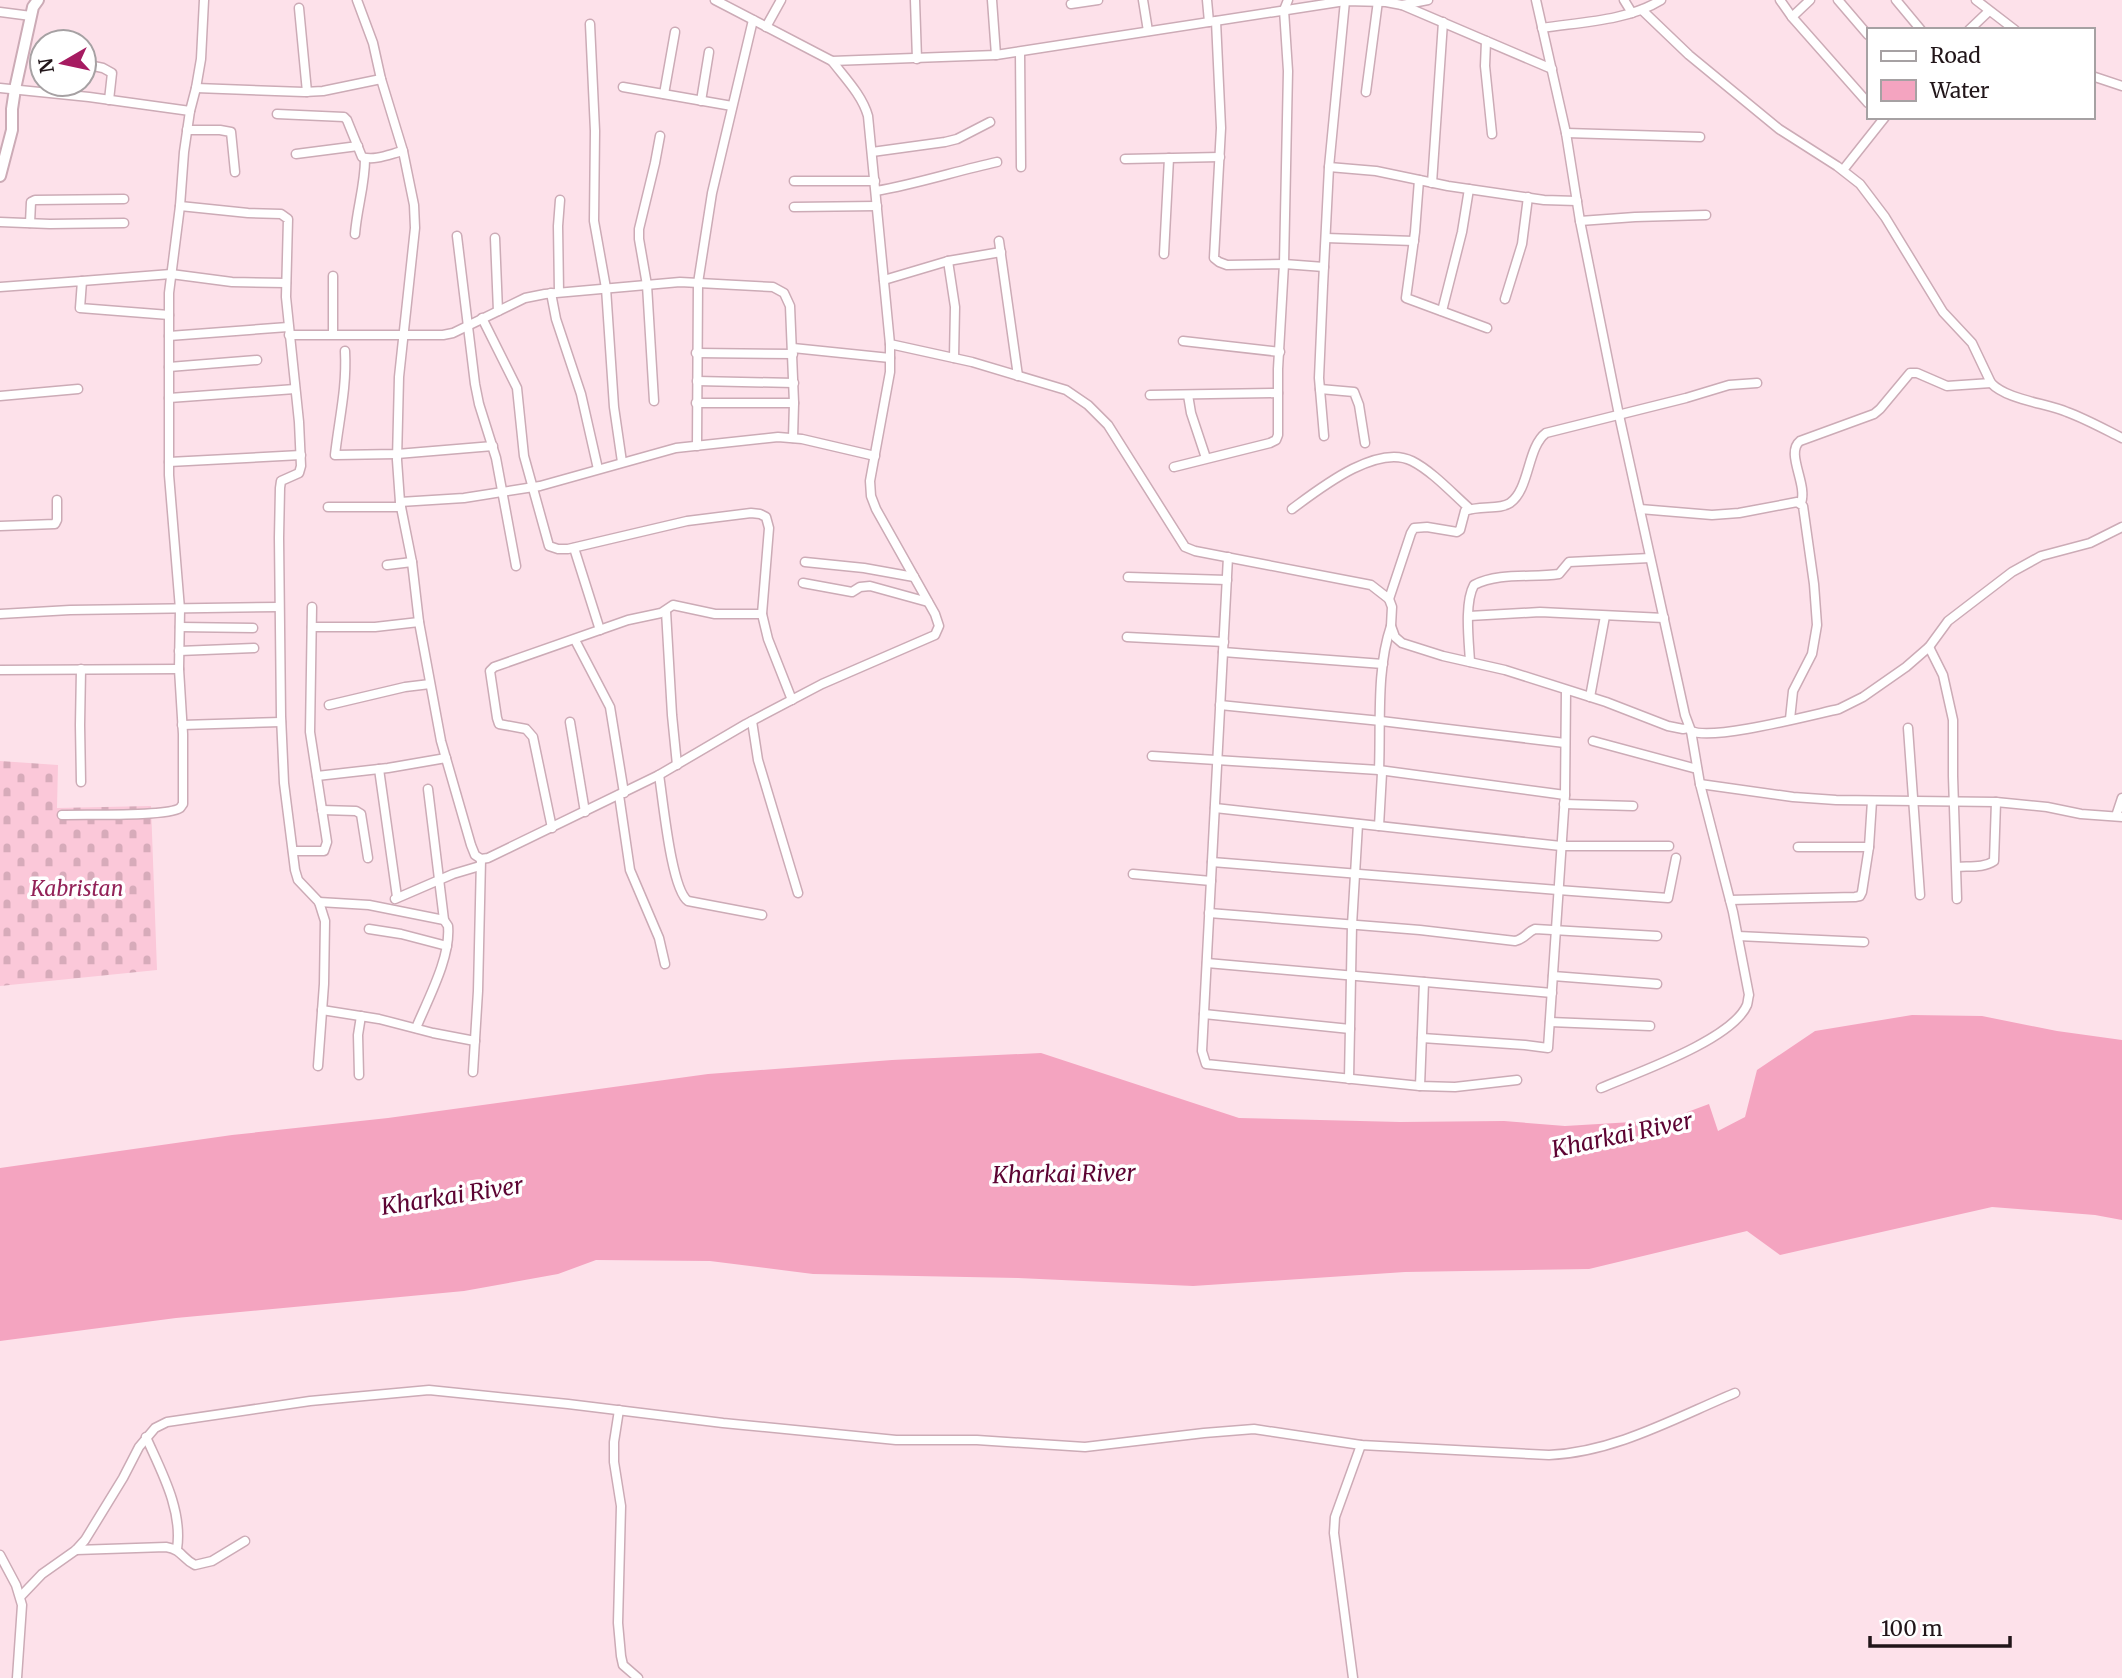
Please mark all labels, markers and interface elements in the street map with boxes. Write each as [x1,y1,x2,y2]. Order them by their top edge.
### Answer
north arrow [28,28,98,98]
legend [1867,28,2094,119]
text: Road [1930,42,1981,69]
text: N [33,56,59,75]
text: Water [1929,77,1989,104]
park label: Kabristan [30,875,123,902]
water label: Kharkai River [1548,1105,1696,1164]
water label: Kharkai River [991,1158,1137,1189]
water label: Kharkai River [378,1170,526,1221]
scale bar [1870,1604,2010,1648]
text: 100 m [1881,1615,1943,1642]

